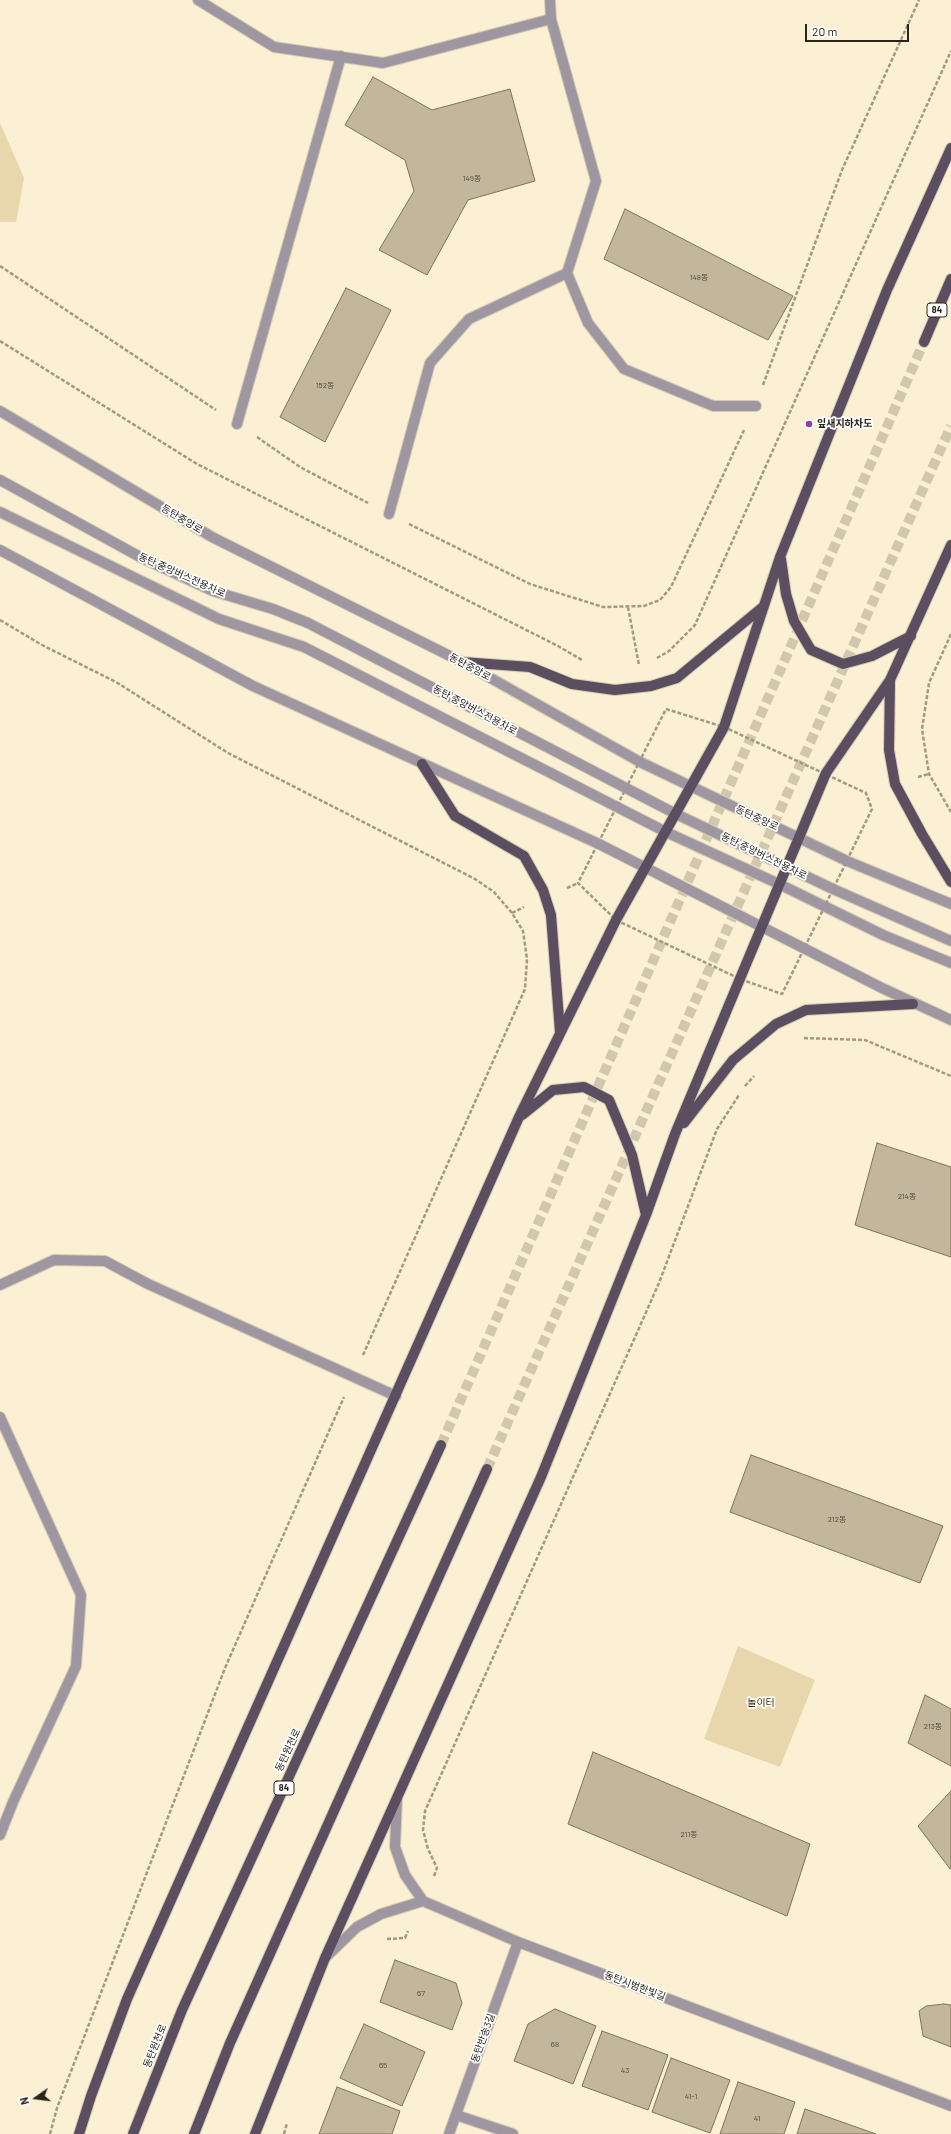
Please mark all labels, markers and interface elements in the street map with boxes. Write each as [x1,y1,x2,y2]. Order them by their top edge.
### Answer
scale bar [807,16,911,42]
text: 20 m [812,24,838,38]
house number: 149동 [463,173,481,183]
house number: 148동 [690,272,708,282]
road number: 84 [927,303,947,317]
house number: 152동 [316,380,334,390]
place label: 잎새지하차도 [817,418,872,430]
marker: 잎새지하차도 [804,419,814,429]
street label: 동탄중앙로 [159,502,205,536]
street label: 동탄 중앙버스전용차로 [137,550,227,600]
street label: 동탄중앙로 [447,651,493,683]
street label: 동탄 중앙버스전용차로 [431,683,519,737]
street label: 동탄중앙로 [734,803,780,833]
street label: 동탄 중앙버스전용차로 [719,830,809,882]
house number: 214동 [898,1191,916,1201]
house number: 212동 [828,1514,846,1524]
park label: 놀이터 [747,1697,775,1709]
house number: 213동 [924,1721,942,1731]
street label: 동탄원천로 [273,1727,303,1773]
road number: 84 [274,1781,294,1795]
house number: 211동 [680,1829,698,1839]
street label: 동탄시범한빛길 [603,1969,667,2003]
house number: 67 [417,1988,425,1998]
street label: 동탄반송3길 [469,2012,497,2064]
street label: 동탄원천로 [141,2022,169,2070]
house number: 68 [551,2039,559,2049]
house number: 65 [379,2060,387,2070]
house number: 43 [621,2065,629,2075]
north arrow [16,2078,56,2118]
house number: 41-1 [685,2091,697,2101]
text: N [17,2096,31,2106]
house number: 41 [754,2113,760,2123]

